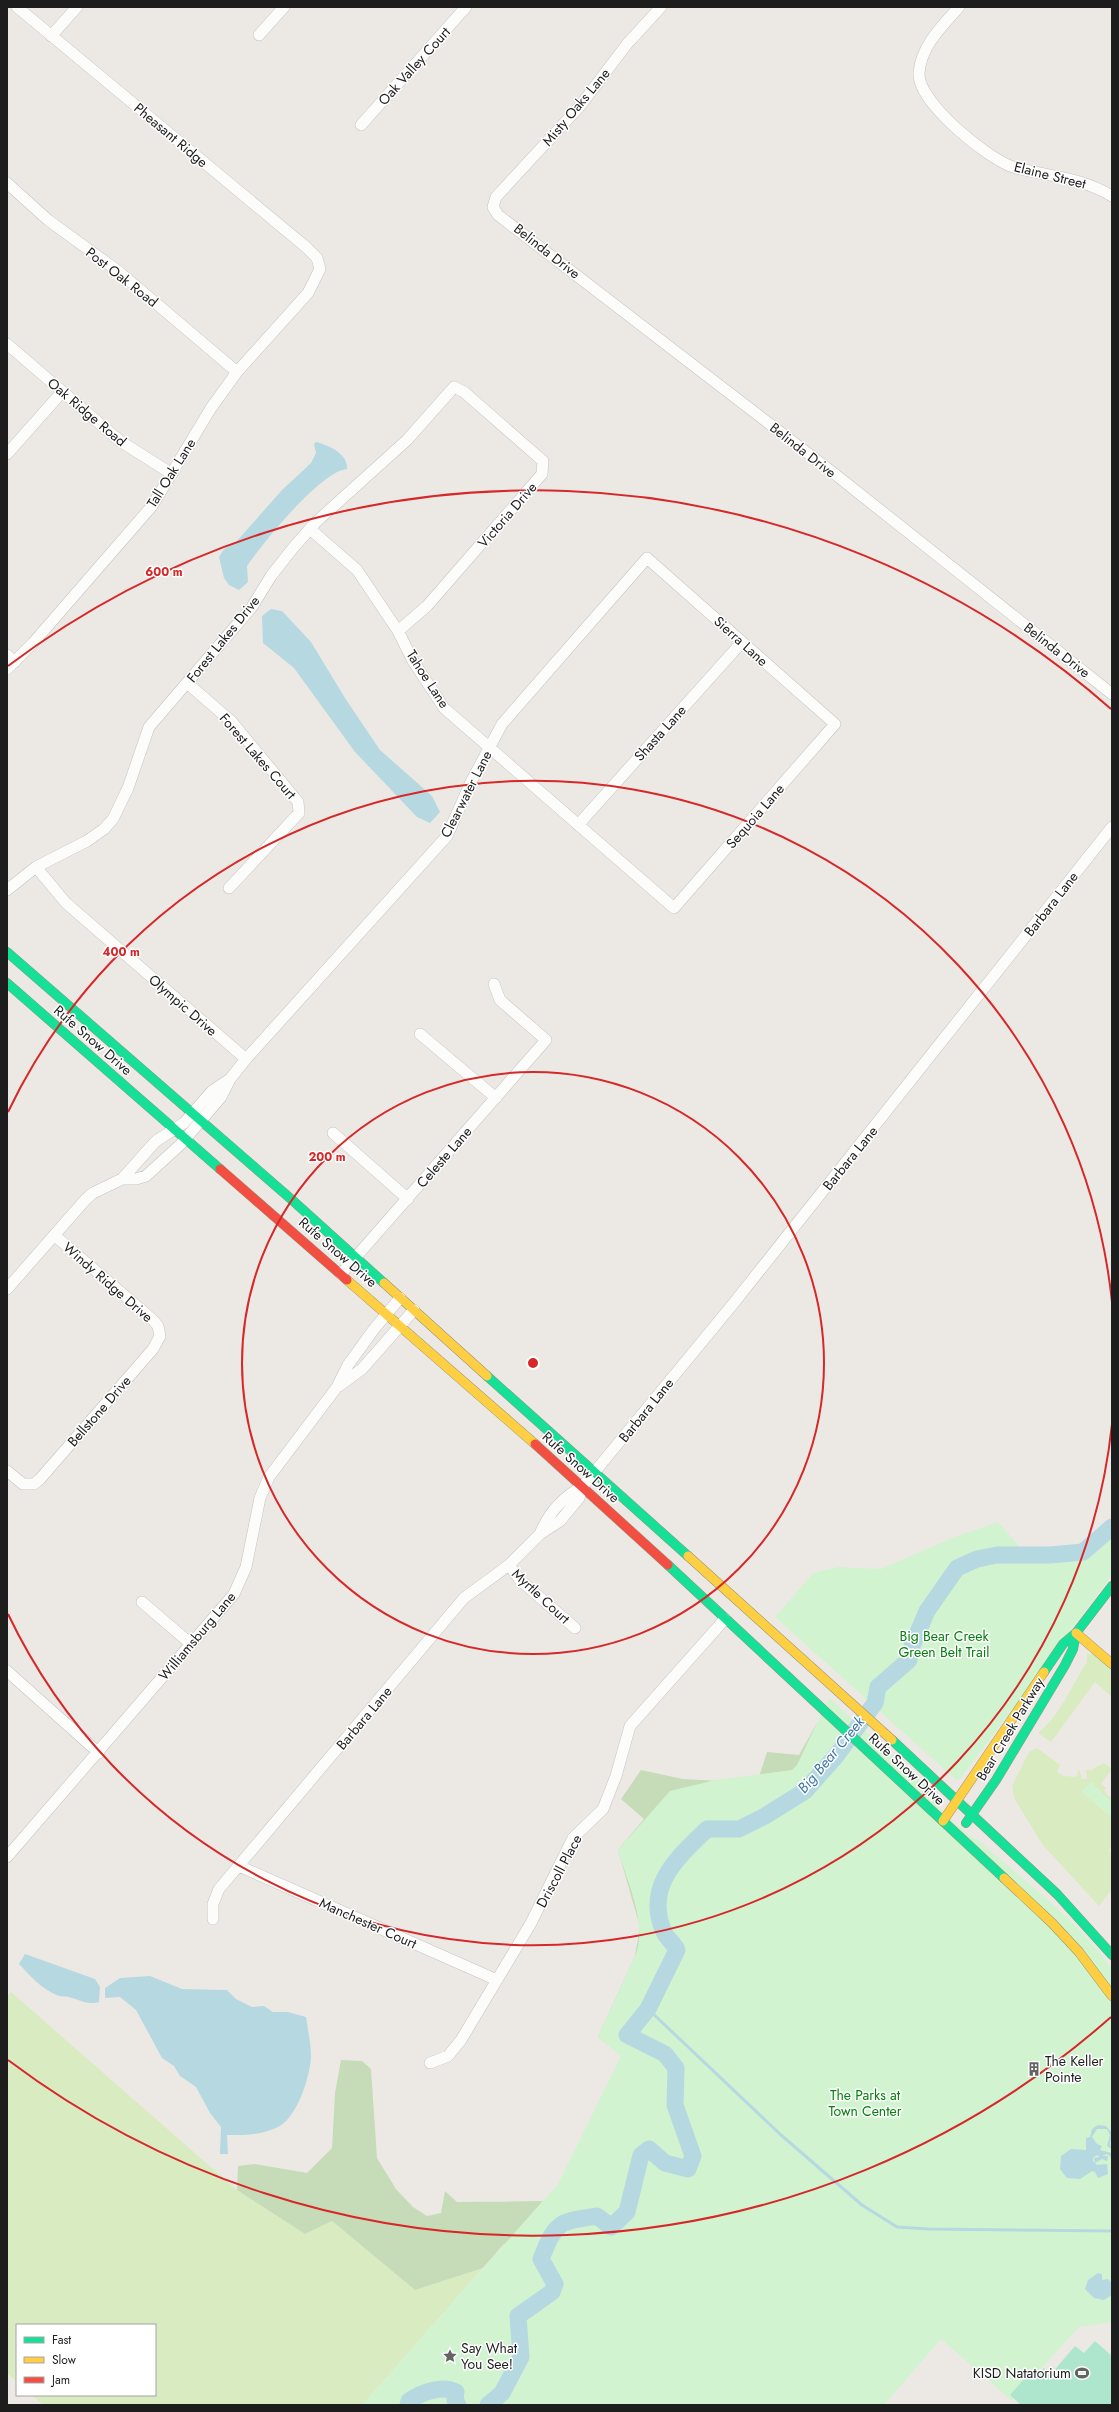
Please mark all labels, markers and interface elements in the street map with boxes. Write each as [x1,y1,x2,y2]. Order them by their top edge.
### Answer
street label: Oak Valley Court [373,22,455,110]
street label: Misty Oaks Lane [538,64,614,150]
street label: Pheasant Ridge [130,98,212,172]
street label: Elaine Street [1012,156,1089,194]
street label: Belinda Drive [510,219,584,283]
street label: Post Oak Road [82,243,162,311]
street label: Oak Ridge Road [43,373,131,451]
street label: Belinda Drive [766,418,840,482]
street label: Tall Oak Lane [142,435,200,511]
street label: Victoria Drive [473,478,541,552]
text: 600 m [145,563,183,581]
street label: Forest Lakes Drive [182,591,264,687]
street label: Sierra Lane [710,611,772,671]
street label: Belinda Drive [1020,618,1094,682]
street label: Tahoe Lane [402,646,454,712]
street label: Shasta Lane [629,701,691,765]
street label: Forest Lakes Court [215,709,301,804]
street label: Clearwater Lane [435,747,497,841]
street label: Sequoia Lane [721,779,789,853]
street label: Barbara Lane [1019,867,1083,941]
text: 400 m [102,943,140,961]
street label: Olympic Drive [144,970,222,1040]
street label: Rufe Snow Drive [49,1000,137,1080]
street label: Celeste Lane [412,1122,476,1192]
street label: Barbara Lane [818,1122,882,1194]
text: 200 m [308,1148,346,1166]
street label: Rufe Snow Drive [294,1212,382,1292]
street label: Windy Ridge Drive [59,1237,157,1327]
centre of rings [526,1356,540,1370]
street label: Bellstone Drive [63,1371,135,1451]
street label: Barbara Lane [614,1374,678,1446]
street label: Rufe Snow Drive [538,1427,624,1507]
street label: Myrtle Court [507,1564,575,1629]
street label: Williamsburg Lane [154,1587,240,1685]
park label: Big Bear Creek Green Belt Trail [899,1626,990,1662]
street label: Bear Creek Parkway [971,1673,1049,1784]
street label: Barbara Lane [331,1682,397,1754]
water label: Big Bear Creek [792,1711,870,1798]
street label: Rufe Snow Drive [864,1728,950,1810]
street label: Driscoll Place [531,1831,587,1911]
street label: Manchester Court [316,1893,420,1954]
place label: The Keller Pointe [1045,2051,1104,2087]
building icon: The Keller Pointe [1026,2061,1042,2077]
park label: The Parks at Town Center [828,2085,902,2121]
legend [16,2324,156,2396]
text: Fast [52,2331,71,2349]
place label: Say What You See! [461,2338,518,2374]
place icon: Say What You See! [442,2348,458,2364]
text: Slow [52,2351,77,2369]
place label: KISD Natatorium [973,2363,1071,2383]
sports icon: KISD Natatorium [1074,2365,1090,2381]
text: Jam [50,2371,70,2389]

